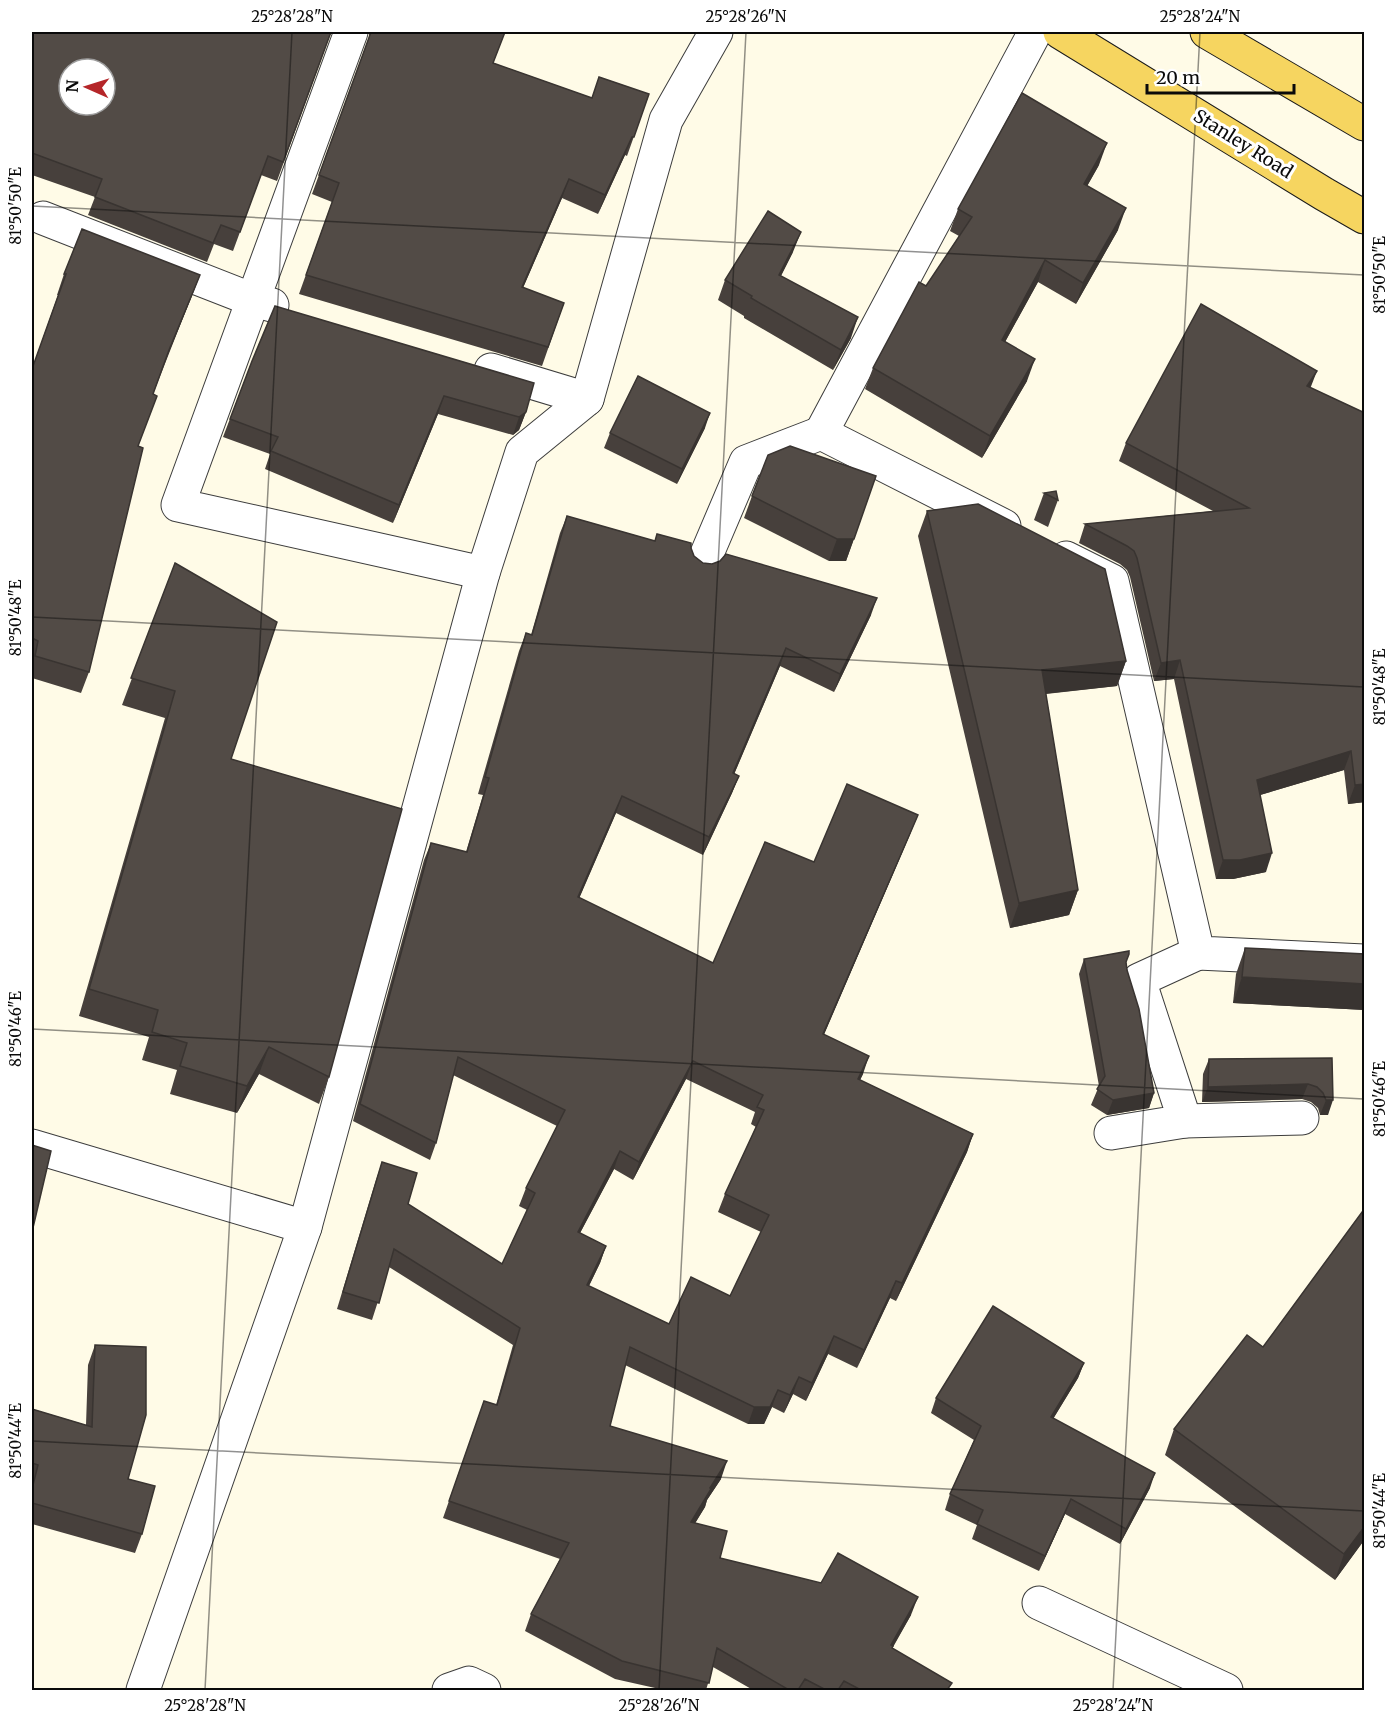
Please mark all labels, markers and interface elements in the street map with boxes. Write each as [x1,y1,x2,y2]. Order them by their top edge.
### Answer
text: 25°28'28"N [251,7,333,26]
text: 25°28'26"N [706,7,787,26]
text: 25°28'24"N [1160,7,1241,26]
north arrow [57,57,117,117]
scale bar [1147,57,1294,95]
text: 20 m [1156,66,1200,89]
text: N [62,79,82,93]
street label: Stanley Road [1189,104,1297,183]
text: 81°50'50"E [6,167,25,245]
text: 81°50'50"E [1370,236,1389,314]
text: 81°50'48"E [6,579,25,656]
text: 81°50'48"E [1370,648,1389,725]
text: 81°50'46"E [6,991,25,1067]
text: 81°50'46"E [1370,1061,1389,1137]
text: 81°50'44"E [6,1403,25,1479]
text: 81°50'44"E [1370,1473,1389,1549]
text: 25°28'28"N [164,1696,246,1715]
text: 25°28'26"N [619,1696,700,1715]
text: 25°28'24"N [1073,1696,1154,1715]

